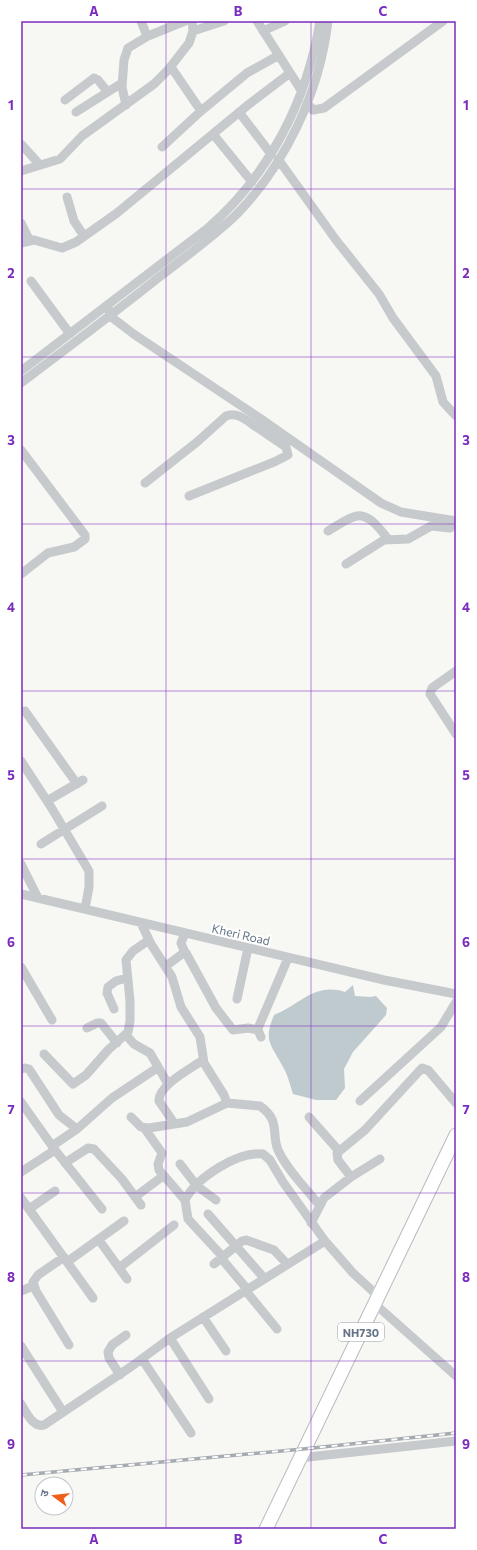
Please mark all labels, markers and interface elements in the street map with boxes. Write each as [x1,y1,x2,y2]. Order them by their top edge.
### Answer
text: A [89,3,99,19]
text: B [234,3,243,19]
text: C [379,3,388,19]
text: 1 [8,97,14,113]
text: 1 [463,97,469,113]
text: 2 [7,265,15,281]
text: 2 [462,265,470,281]
text: 3 [7,432,15,448]
text: 3 [462,432,470,448]
text: 4 [7,599,15,615]
text: 4 [462,599,470,615]
text: 5 [7,767,15,783]
text: 5 [462,767,470,783]
street label: Kheri Road [210,920,272,948]
text: 6 [7,934,15,950]
text: 6 [462,934,470,950]
text: 7 [7,1101,15,1117]
text: 7 [462,1101,470,1117]
text: 8 [7,1269,15,1285]
text: 8 [462,1269,470,1285]
road number: NH730 [338,1323,384,1341]
text: 9 [7,1436,15,1452]
text: 9 [462,1436,470,1452]
north arrow [34,1476,74,1516]
text: उ [37,1488,51,1498]
text: A [89,1531,99,1547]
text: B [234,1531,243,1547]
text: C [379,1531,388,1547]

